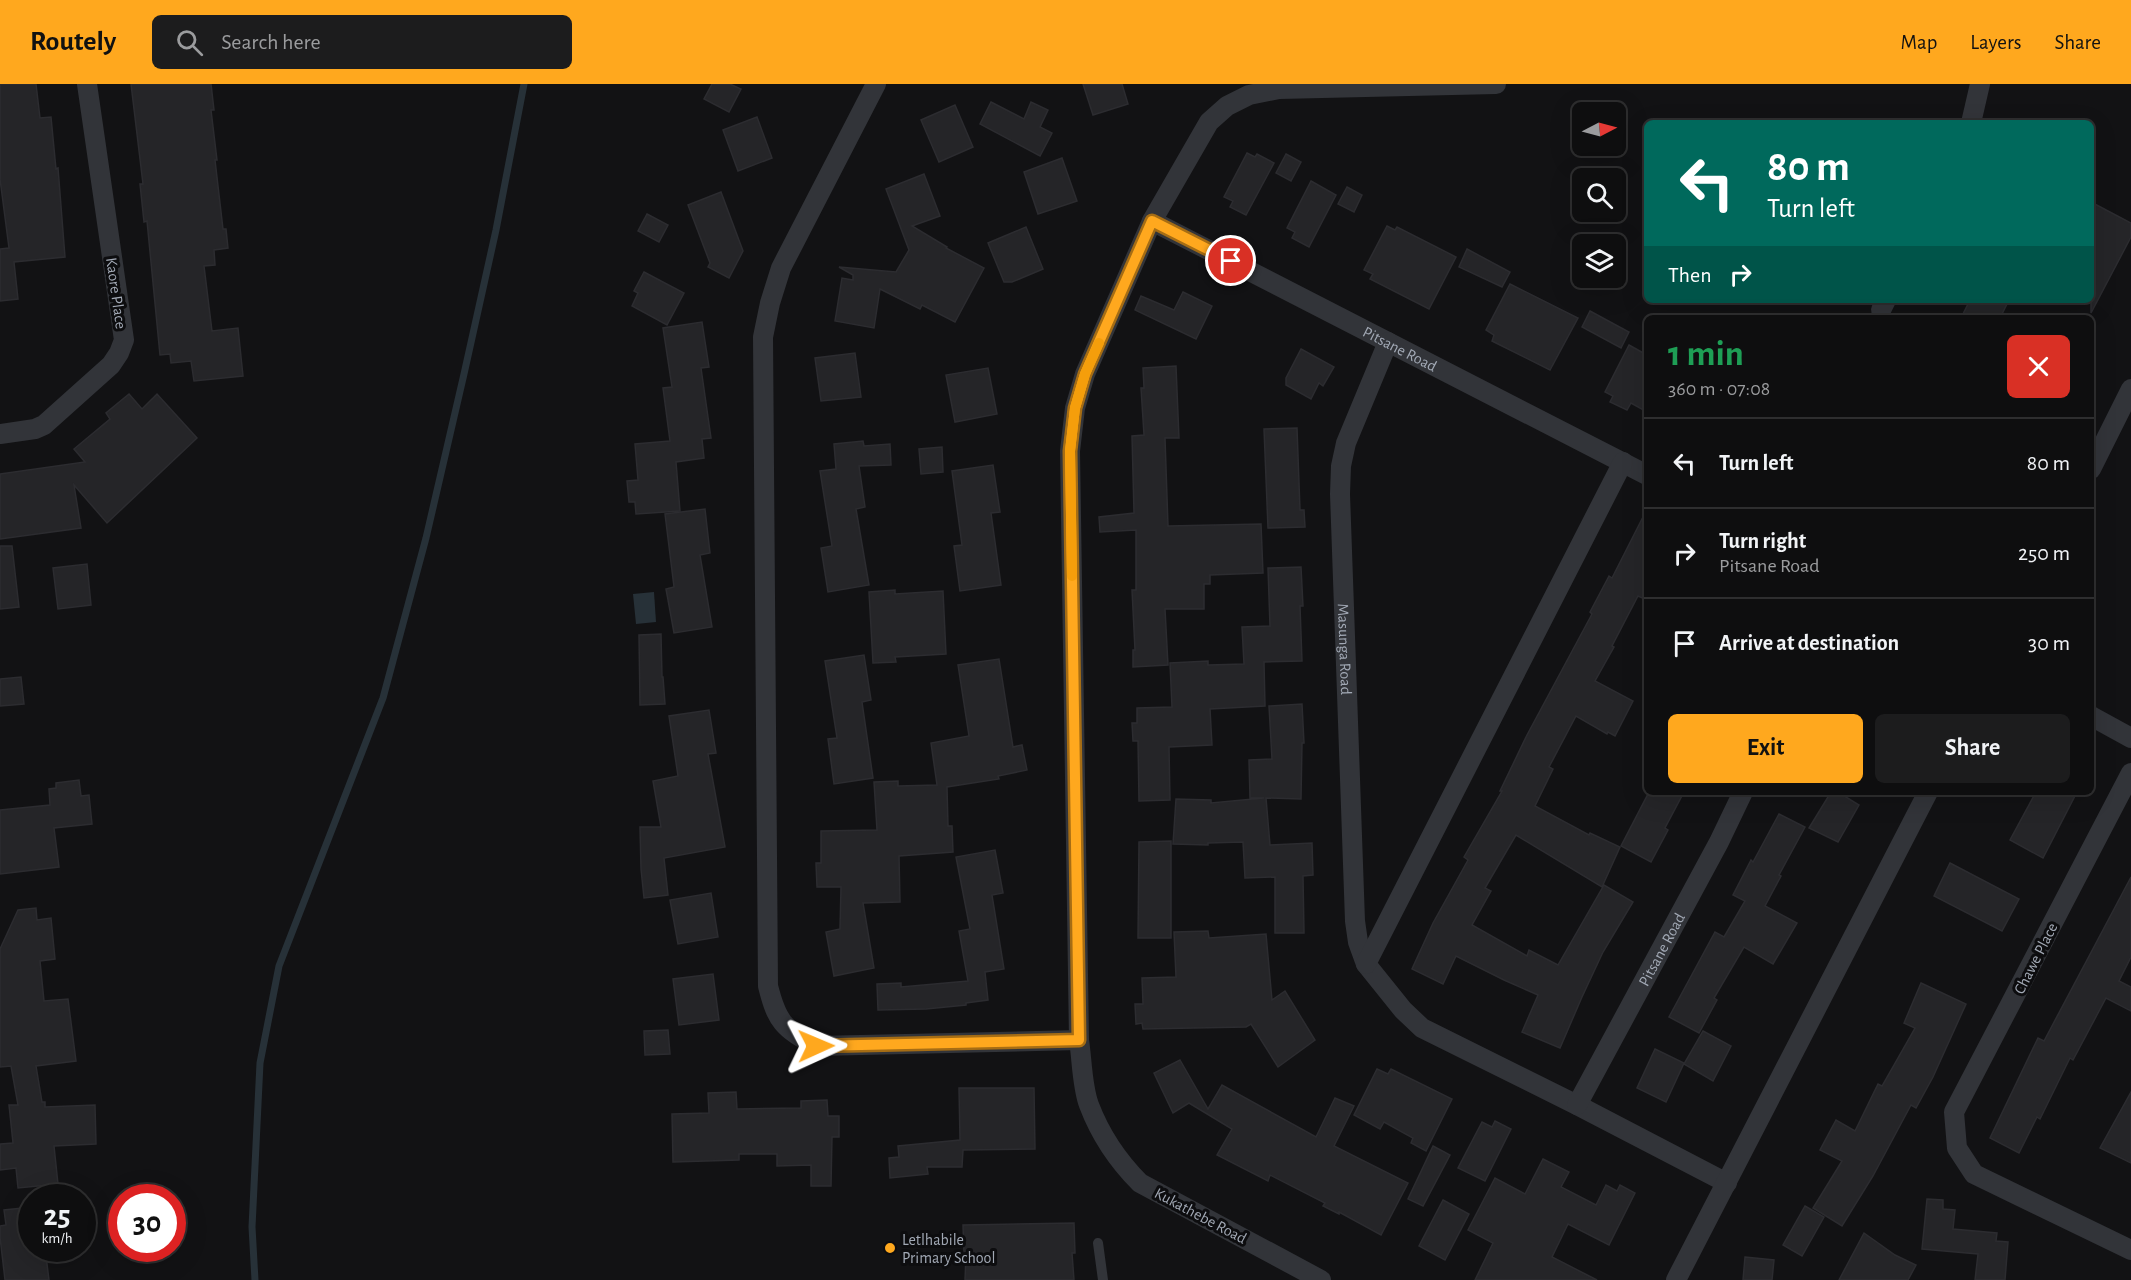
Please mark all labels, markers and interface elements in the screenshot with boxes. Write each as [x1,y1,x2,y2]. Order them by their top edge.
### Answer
search box [152,15,572,69]
icon: search [173,26,206,59]
text: Routely [30,28,116,56]
text: Search here [221,31,321,53]
text: Map [1901,32,1937,53]
text: Layers [1970,32,2021,53]
text: Share [2054,32,2101,53]
north arrow [1572,102,1626,156]
map controls [1572,102,1626,288]
icon: left [1668,144,1746,222]
text: 80 m [1767,146,1850,188]
button: search [1572,168,1626,222]
text: Turn left [1767,195,1855,222]
button: layers [1572,234,1626,288]
pin [1205,235,1256,286]
icon: arrive [1214,244,1247,277]
street label: Kaore Place [103,256,129,330]
icon: right [1724,258,1757,291]
text: Then [1668,264,1712,286]
street label: Pitsane Road [1360,324,1439,375]
button: close [2007,335,2070,398]
text: 1 min [1668,336,1744,372]
text: 360 m · 07:08 [1668,379,1770,399]
icon: left [1668,447,1701,480]
text: Turn left [1719,452,1793,474]
text: 80 m [2027,452,2070,474]
text: Turn right [1719,530,1806,552]
icon: right [1668,537,1701,570]
text: 250 m [2018,542,2070,564]
text: Pitsane Road [1719,556,1820,576]
street label: Masunga Road [1335,603,1354,695]
icon: arrive [1668,627,1701,660]
text: Arrive at destination [1719,632,1899,654]
text: 30 m [2028,632,2070,654]
button: Exit [1668,714,1863,783]
button: Share [1875,714,2070,783]
street label: Pitsane Road [1636,910,1688,989]
street label: Chawe Place [2011,920,2061,997]
position arrow [784,1014,848,1078]
speed limit sign: 30 [108,1184,186,1262]
street label: Kukathebe Road [1152,1185,1249,1247]
text: 25 [43,1201,71,1231]
text: km/h [42,1231,72,1246]
place label: Letlhabile Primary School [902,1232,995,1267]
marker: Letlhabile Primary School [883,1241,897,1255]

